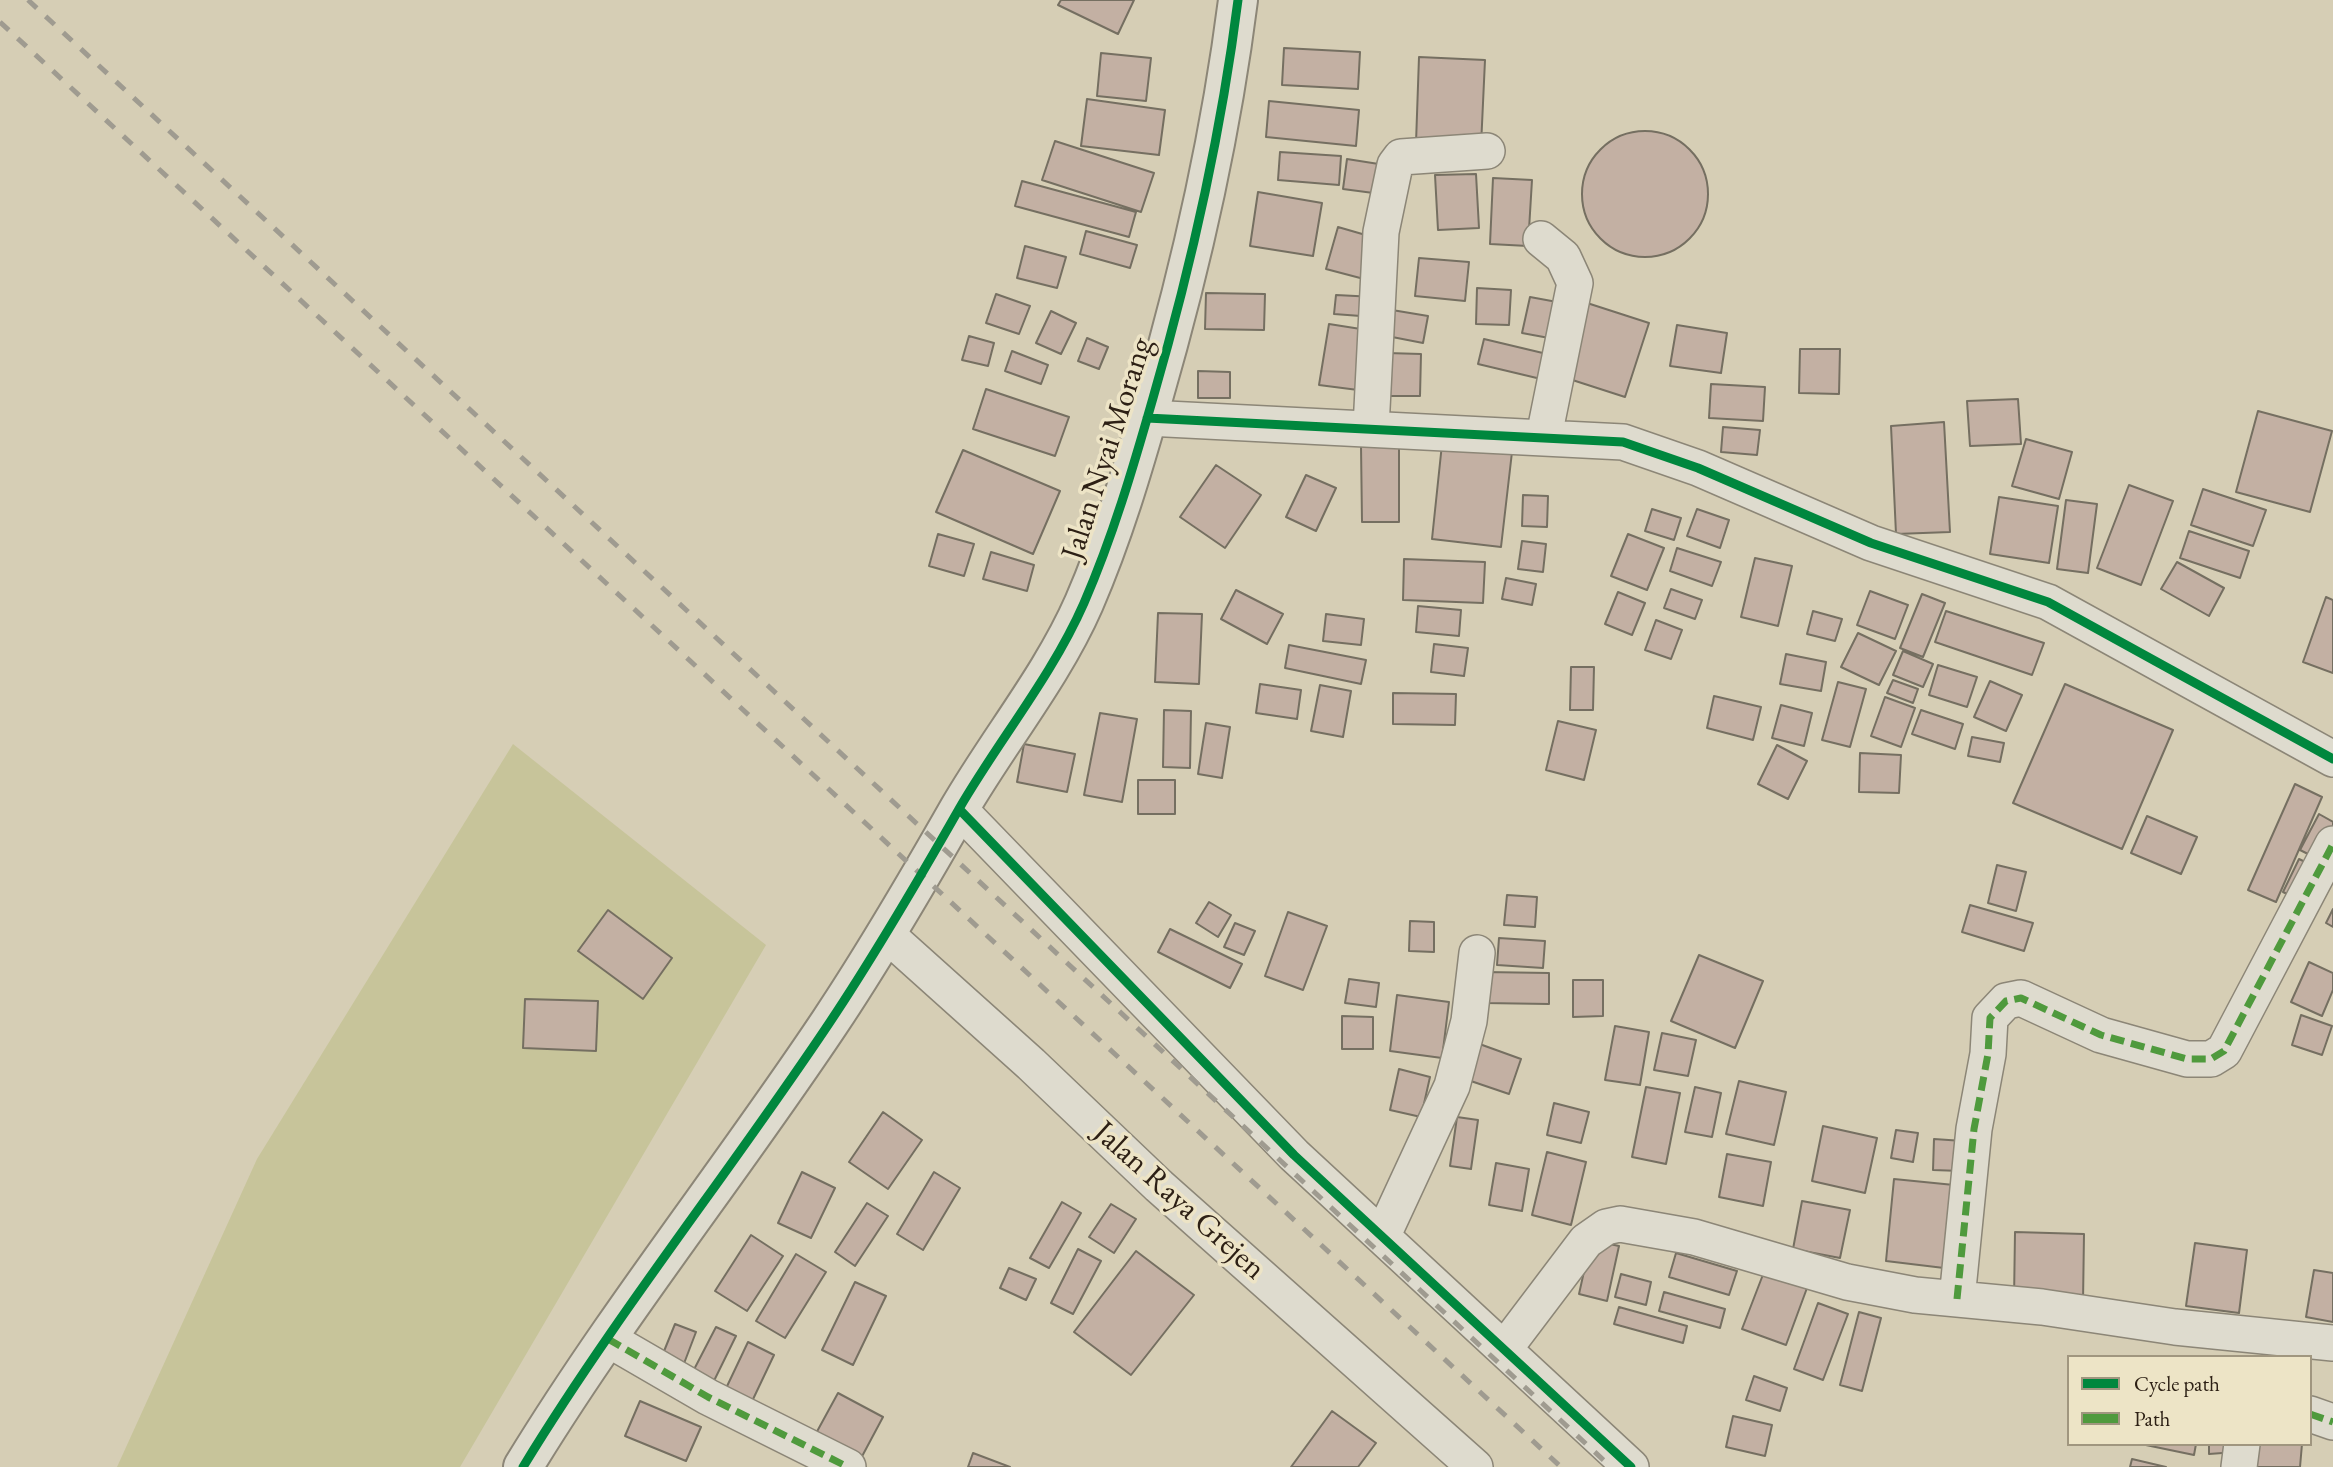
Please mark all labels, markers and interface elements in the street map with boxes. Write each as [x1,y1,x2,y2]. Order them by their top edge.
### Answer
street label: Jalan Nyai Morang [1054,333,1162,565]
street label: Jalan Raya Grejen [1085,1114,1273,1288]
legend [2067,1355,2312,1446]
text: Cycle path [2134,1370,2220,1397]
text: Path [2134,1405,2170,1432]

